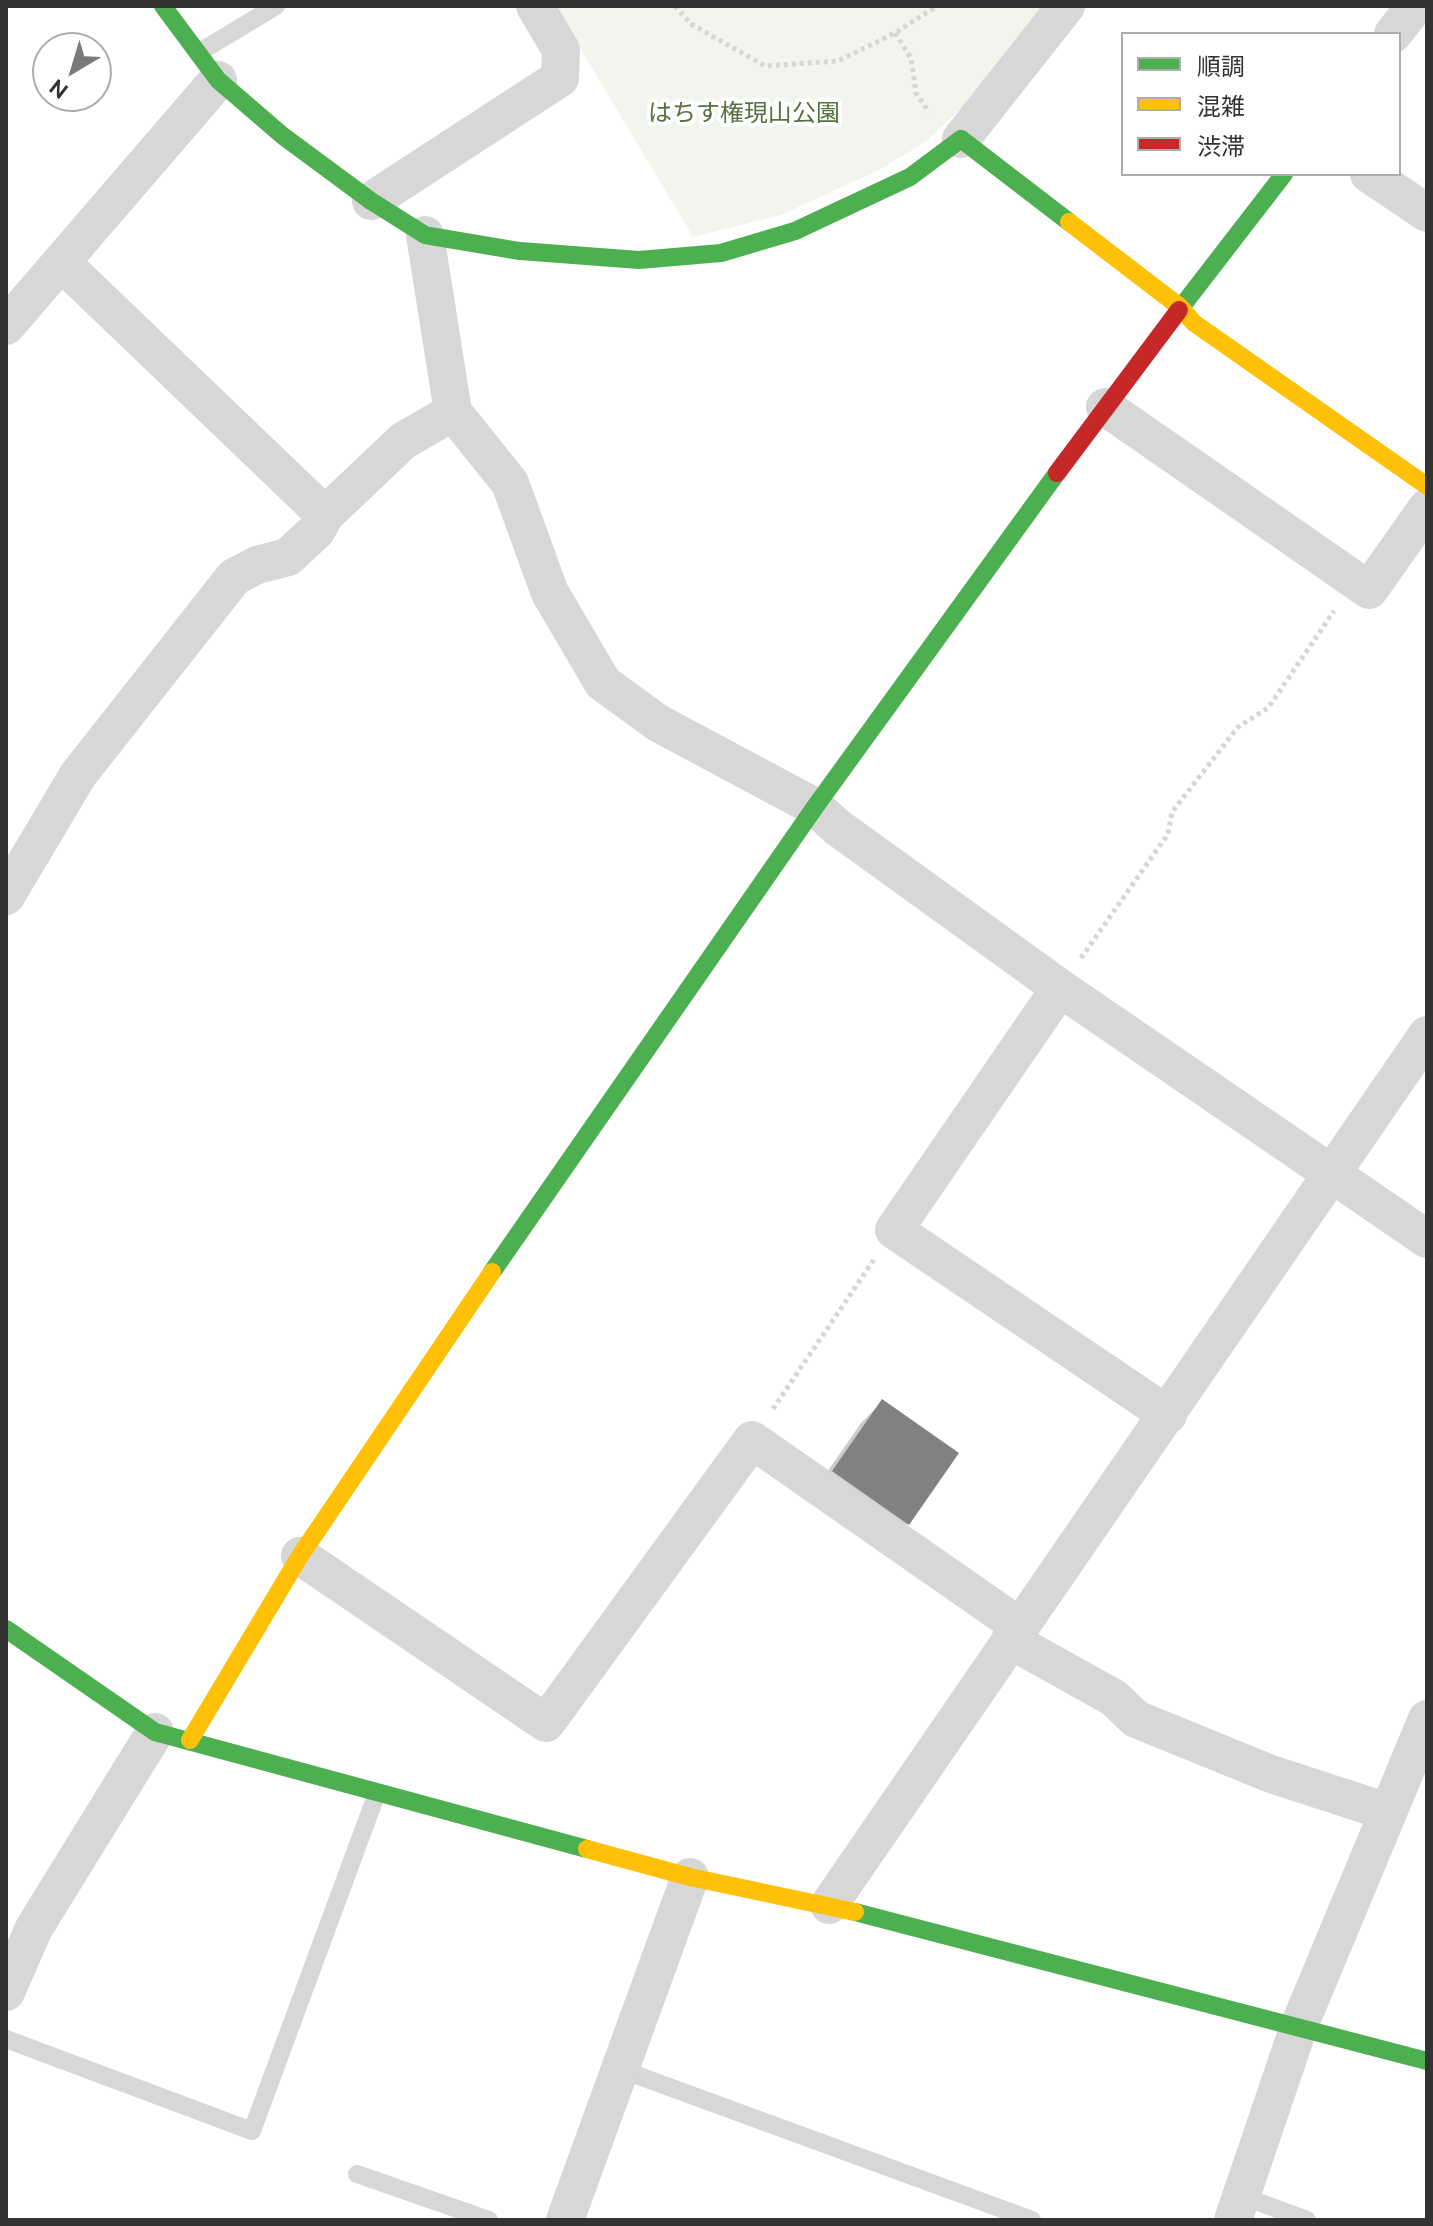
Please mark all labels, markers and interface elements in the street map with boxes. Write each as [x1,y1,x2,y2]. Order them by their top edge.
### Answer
north arrow [32,32,112,112]
legend [1121,32,1401,176]
text: 順調 [1197,53,1245,80]
text: N [44,75,72,105]
text: 混雑 [1197,93,1245,120]
park label: はちす権現山公園 [648,99,840,127]
text: 渋滞 [1197,133,1245,160]

